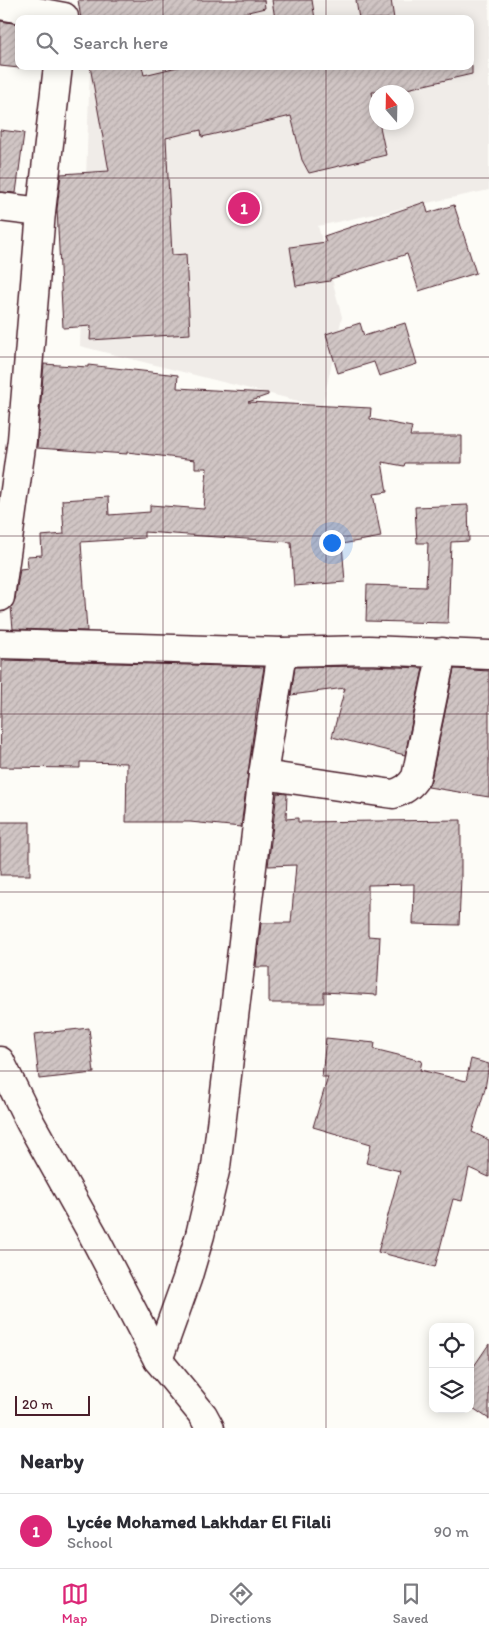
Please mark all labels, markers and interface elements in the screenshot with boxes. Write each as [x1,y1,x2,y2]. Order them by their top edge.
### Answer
search box [15,15,474,70]
icon: search [33,29,61,57]
text: Search here [73,31,168,54]
north arrow [369,85,414,130]
pin: 1 [228,189,260,227]
your location [319,530,345,556]
map controls [429,1323,474,1413]
button: locate [429,1323,474,1368]
button: layers [429,1368,474,1413]
scale bar [15,1393,90,1416]
text: 20 m [22,1396,53,1413]
text: Nearby [20,1448,84,1473]
text: Lycée Mohamed Lakhdar El Filali [67,1510,331,1533]
text: 1 [32,1522,40,1541]
text: 90 m [434,1522,469,1541]
text: School [67,1533,113,1552]
tab: Map [61,1580,89,1627]
tab: Directions [210,1580,271,1627]
tab: Saved [393,1580,428,1627]

